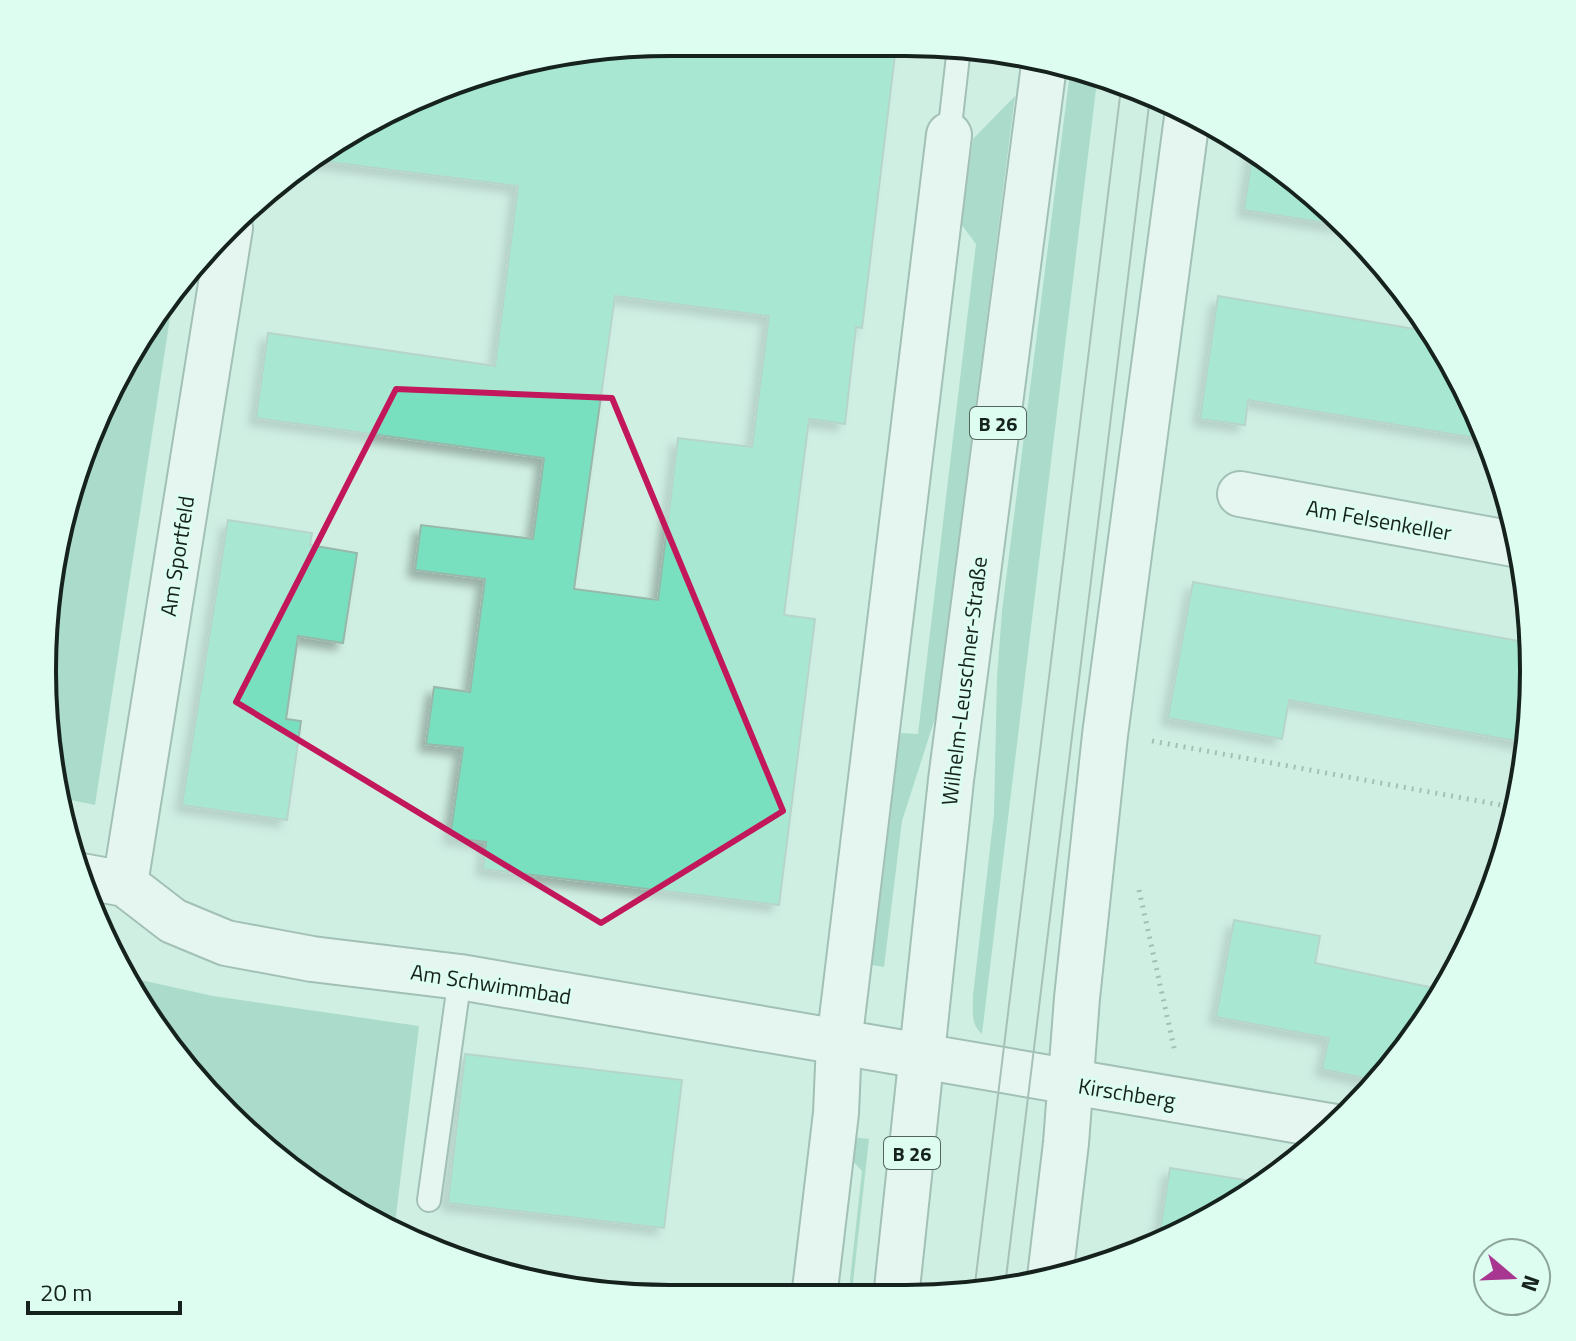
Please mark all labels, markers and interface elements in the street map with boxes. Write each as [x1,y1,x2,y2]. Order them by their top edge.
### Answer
road number: B 26 [970,407,1026,439]
street label: Am Felsenkeller [1304,490,1455,550]
street label: Am Sportfeld [151,493,203,619]
street label: Wilhelm-Leuschner-Straße [932,555,996,807]
street label: Am Schwimmbad [408,955,574,1013]
street label: Kirschberg [1076,1069,1178,1117]
road number: B 26 [884,1137,940,1169]
north arrow [1472,1237,1552,1317]
scale bar [28,1265,180,1315]
text: N [1512,1271,1549,1296]
text: 20 m [40,1274,92,1310]

